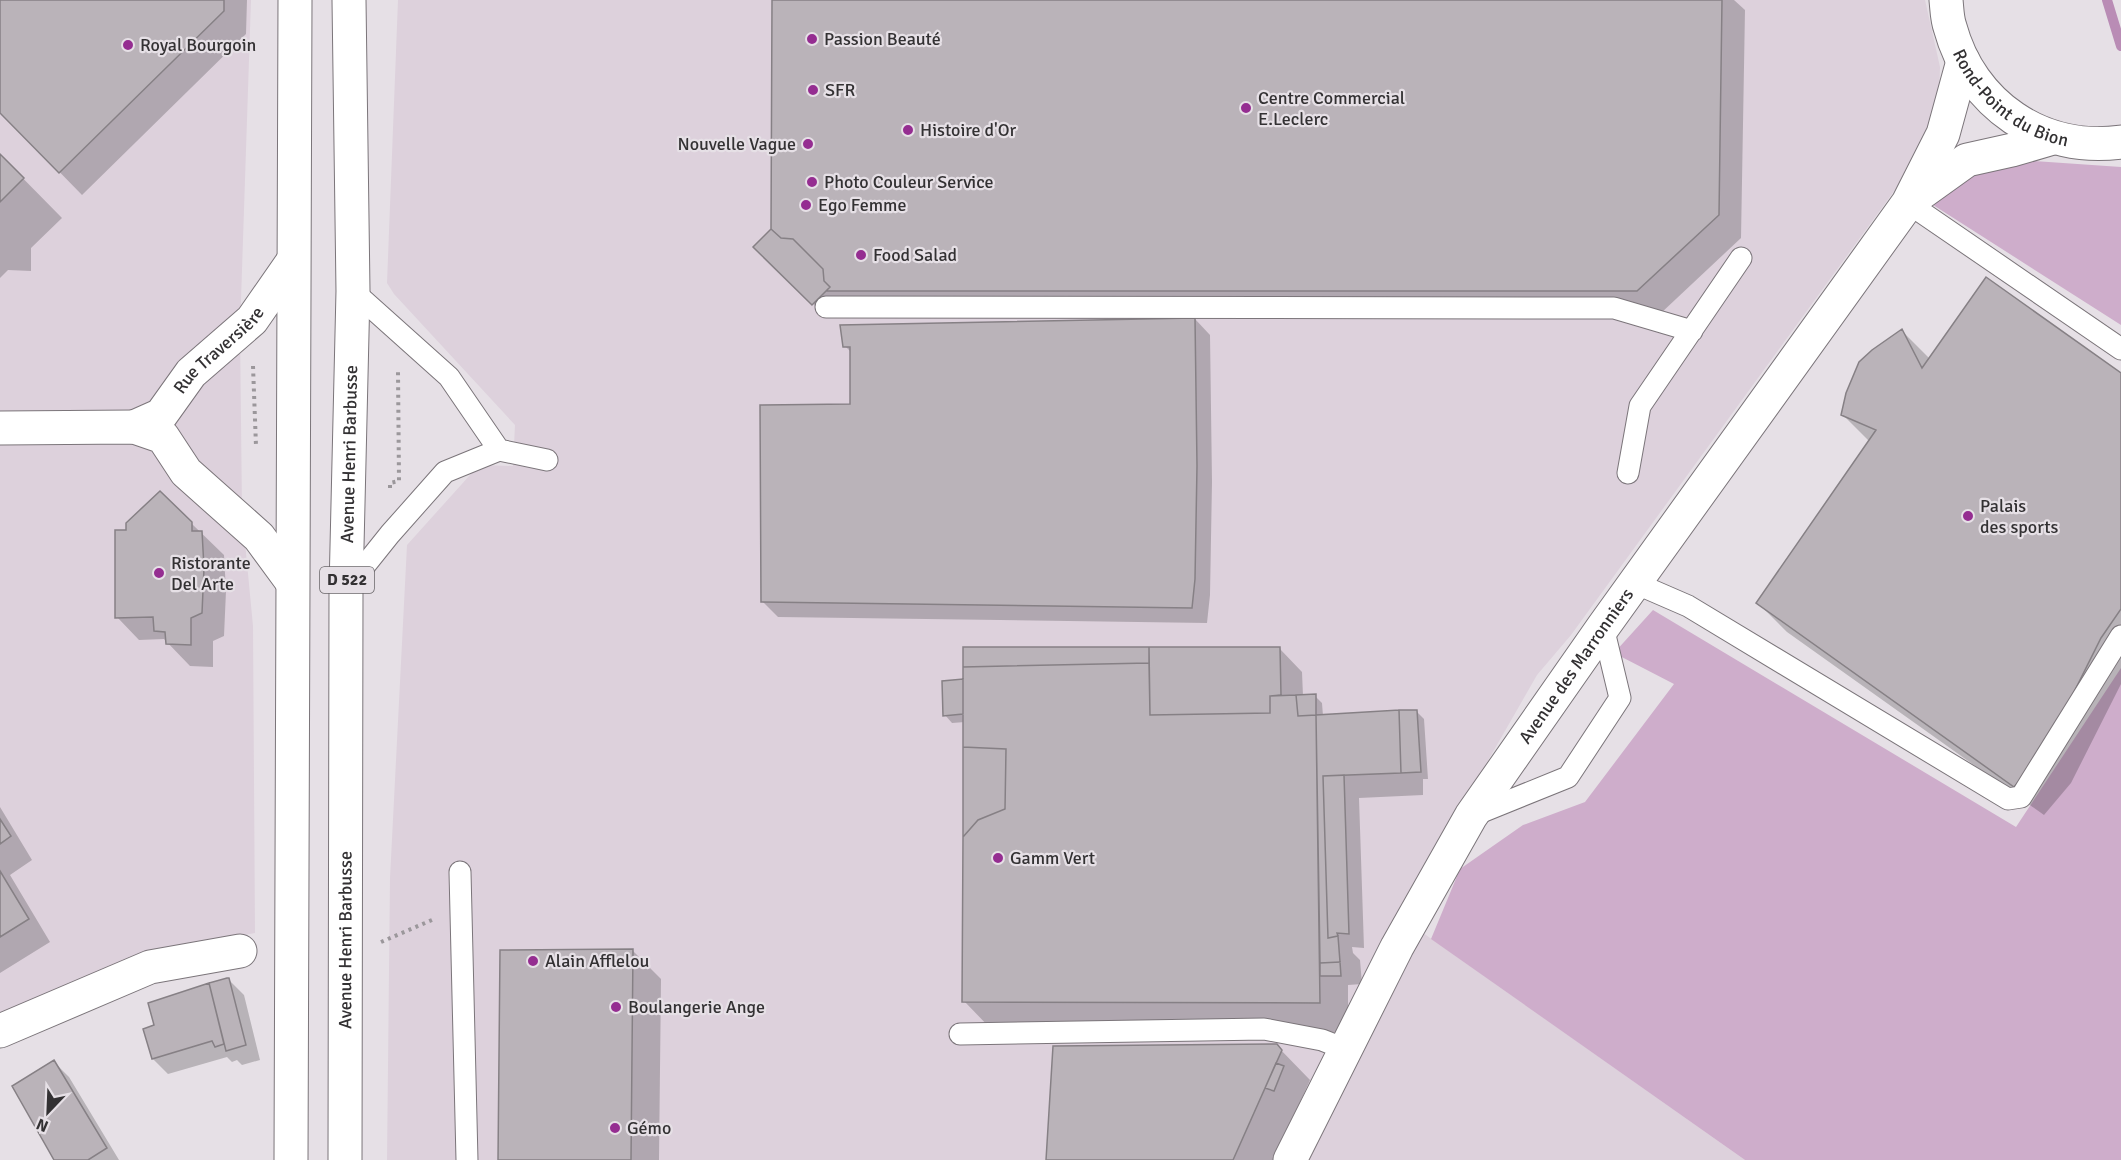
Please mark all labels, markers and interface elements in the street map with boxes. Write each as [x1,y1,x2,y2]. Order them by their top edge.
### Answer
place label: Passion Beauté [824,28,941,50]
marker: Passion Beauté [805,32,819,46]
place label: Royal Bourgoin [140,34,256,56]
marker: Royal Bourgoin [121,38,135,52]
street label: Rond-Point du Bion [1948,46,2071,151]
place label: SFR [825,79,855,101]
marker: SFR [806,83,820,97]
place label: Centre Commercial E.Leclerc [1258,87,1405,130]
marker: Centre Commercial E.Leclerc [1239,101,1253,115]
place label: Histoire d'Or [920,119,1017,141]
marker: Histoire d'Or [901,123,915,137]
place label: Nouvelle Vague [677,133,796,155]
marker: Nouvelle Vague [801,137,815,151]
place label: Photo Couleur Service [824,171,994,193]
marker: Photo Couleur Service [805,175,819,189]
place label: Ego Femme [818,194,906,216]
marker: Ego Femme [799,198,813,212]
place label: Food Salad [873,244,957,266]
marker: Food Salad [854,248,868,262]
street label: Rue Traversière [169,302,269,398]
street label: Avenue Henri Barbusse [336,365,362,543]
place label: Palais des sports [1980,495,2058,538]
marker: Palais des sports [1961,509,1975,523]
place label: Ristorante Del Arte [171,552,251,595]
marker: Ristorante Del Arte [152,566,166,580]
road number: D 522 [320,567,374,593]
street label: Avenue des Marronniers [1514,584,1638,748]
place label: Gamm Vert [1010,847,1095,869]
street label: Avenue Henri Barbusse [334,851,357,1029]
marker: Gamm Vert [991,851,1005,865]
place label: Alain Afflelou [545,950,649,972]
marker: Alain Afflelou [526,954,540,968]
place label: Boulangerie Ange [628,996,765,1018]
marker: Boulangerie Ange [609,1000,623,1014]
north arrow [18,1082,78,1142]
text: N [33,1114,52,1136]
place label: Gémo [627,1117,671,1139]
marker: Gémo [608,1121,622,1135]

